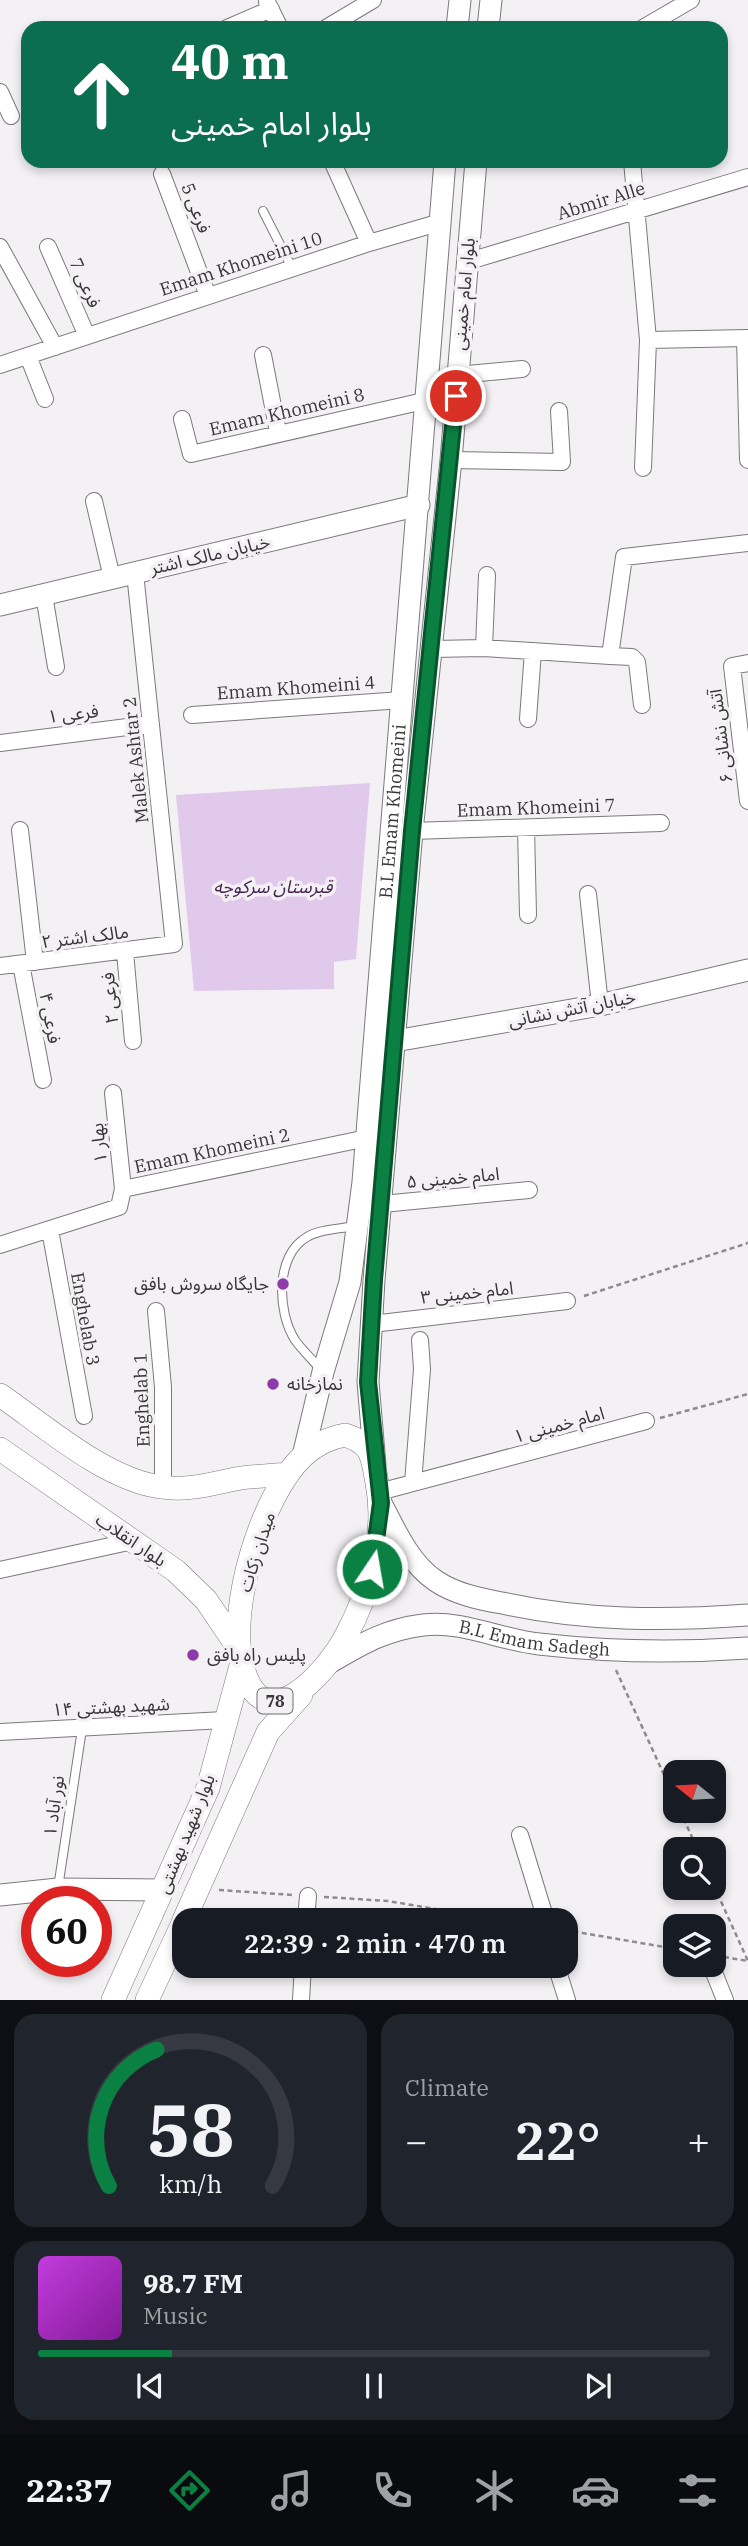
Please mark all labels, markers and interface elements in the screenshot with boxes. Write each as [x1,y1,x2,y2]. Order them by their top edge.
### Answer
text: 40 m [171,29,289,92]
icon: ahead [56,49,147,140]
text: بلوار امام خمینی [171,102,372,144]
street label: Abmir Alle [554,176,648,225]
street label: فرعی 5 [176,179,217,236]
street label: Emam Khomeini 10 [157,226,325,301]
street label: بلوار امام خمینی [447,237,483,351]
street label: فرعی 7 [64,254,107,311]
pin [426,366,486,426]
icon: arrive [437,377,475,415]
street label: Emam Khomeini 8 [207,382,367,441]
street label: خیابان مالک اشتر [147,530,272,580]
street label: Emam Khomeini 4 [216,670,376,705]
street label: آتش نشانی ۶ [703,687,738,784]
street label: Malek Ashtar 2 [117,696,154,824]
street label: فرعی ۱ [46,699,100,728]
street label: B.L Emam Khomeini [374,723,411,899]
street label: Emam Khomeini 7 [456,793,616,822]
park label: قبرستان سرکوچه [214,875,334,899]
street label: مالک اشتر ۲ [40,920,130,953]
street label: فرعی ۲ [96,971,123,1025]
street label: خیابان آتش نشانی [506,985,638,1032]
street label: فرعی ۴ [35,991,66,1045]
street label: بهار ۱ [85,1122,112,1164]
street label: Emam Khomeini 2 [132,1123,292,1178]
street label: امام خمینی ۵ [405,1162,501,1196]
street label: Enghelab 3 [66,1270,105,1367]
place label: جایگاه سروش بافق [134,1272,269,1295]
marker: جایگاه سروش بافق [275,1276,291,1292]
street label: امام خمینی ۳ [419,1276,515,1312]
street label: Enghelab 1 [128,1352,155,1448]
place label: نمازخانه [287,1372,343,1395]
marker: نمازخانه [265,1376,281,1392]
street label: امام خمینی ۱ [511,1401,608,1451]
street label: بلوار انقلاب [91,1508,171,1572]
street label: میدان زکات [233,1509,280,1595]
position arrow [335,1532,409,1606]
street label: B.L Emam Sadegh [457,1615,611,1661]
place label: پلیس راه بافق [207,1643,306,1666]
marker: پلیس راه بافق [185,1647,201,1663]
road number: 78 [258,1688,292,1714]
street label: شهید بهشتی ۱۴ [52,1692,170,1721]
north arrow [663,1760,726,1824]
map controls [663,1760,726,1977]
street label: بلوار شهید بهشتی [151,1771,220,1897]
street label: نور آباد ۱ [38,1774,69,1838]
button: search [663,1837,726,1900]
speed limit sign: 60 [21,1886,112,1977]
button: layers [663,1914,726,1977]
text: 22:39 · 2 min · 470 m [244,1926,506,1960]
text: Climate [405,2072,489,2102]
text: 58 [147,2082,234,2177]
text: 22° [514,2107,601,2174]
text: − [405,2116,428,2165]
text: + [687,2116,710,2165]
text: km/h [159,2167,222,2200]
text: 98.7 FM [143,2266,243,2300]
text: Music [143,2300,208,2330]
icon: previous [131,2367,169,2405]
icon: pause [355,2367,393,2405]
icon: next [579,2367,617,2405]
icon: directions [165,2466,214,2515]
icon: music [267,2466,316,2515]
icon: phone [368,2466,417,2515]
icon: climate [470,2466,519,2515]
icon: car [571,2466,620,2515]
icon: filters [673,2466,722,2515]
text: 22:37 [26,2469,113,2511]

